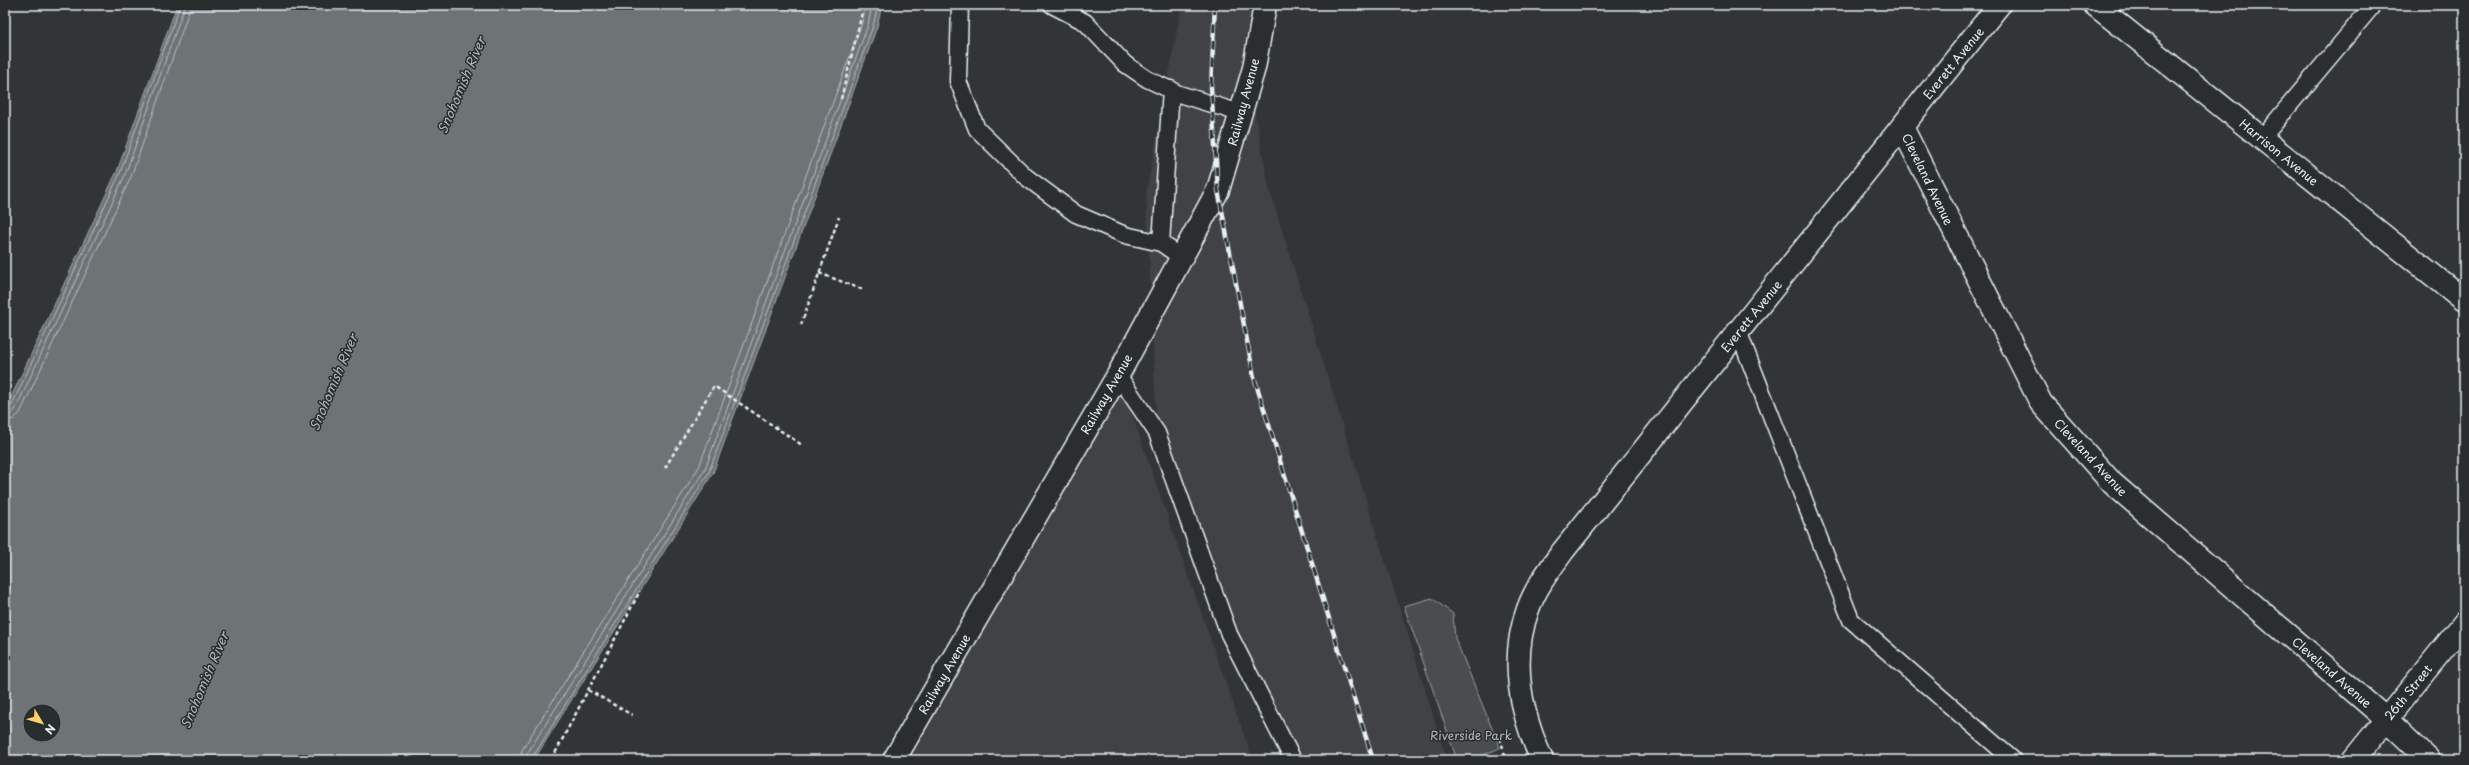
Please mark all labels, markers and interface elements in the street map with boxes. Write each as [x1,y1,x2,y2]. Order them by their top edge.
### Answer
street label: Everett Avenue [1918,23,1988,103]
water label: Snohomish River [432,32,491,136]
street label: Railway Avenue [1223,56,1263,148]
street label: Harrison Avenue [2236,114,2323,190]
street label: Cleveland Avenue [1898,130,1958,228]
street label: Everett Avenue [1716,276,1786,356]
water label: Snohomish River [304,329,363,433]
street label: Railway Avenue [1076,350,1137,438]
street label: Cleveland Avenue [2050,414,2132,500]
water label: Snohomish River [175,627,234,731]
street label: Railway Avenue [914,630,975,718]
street label: Cleveland Avenue [2288,632,2376,712]
street label: 26th Street [2380,660,2436,724]
north arrow [22,703,62,743]
text: N [41,721,60,738]
park label: Riverside Park [1430,726,1512,744]

